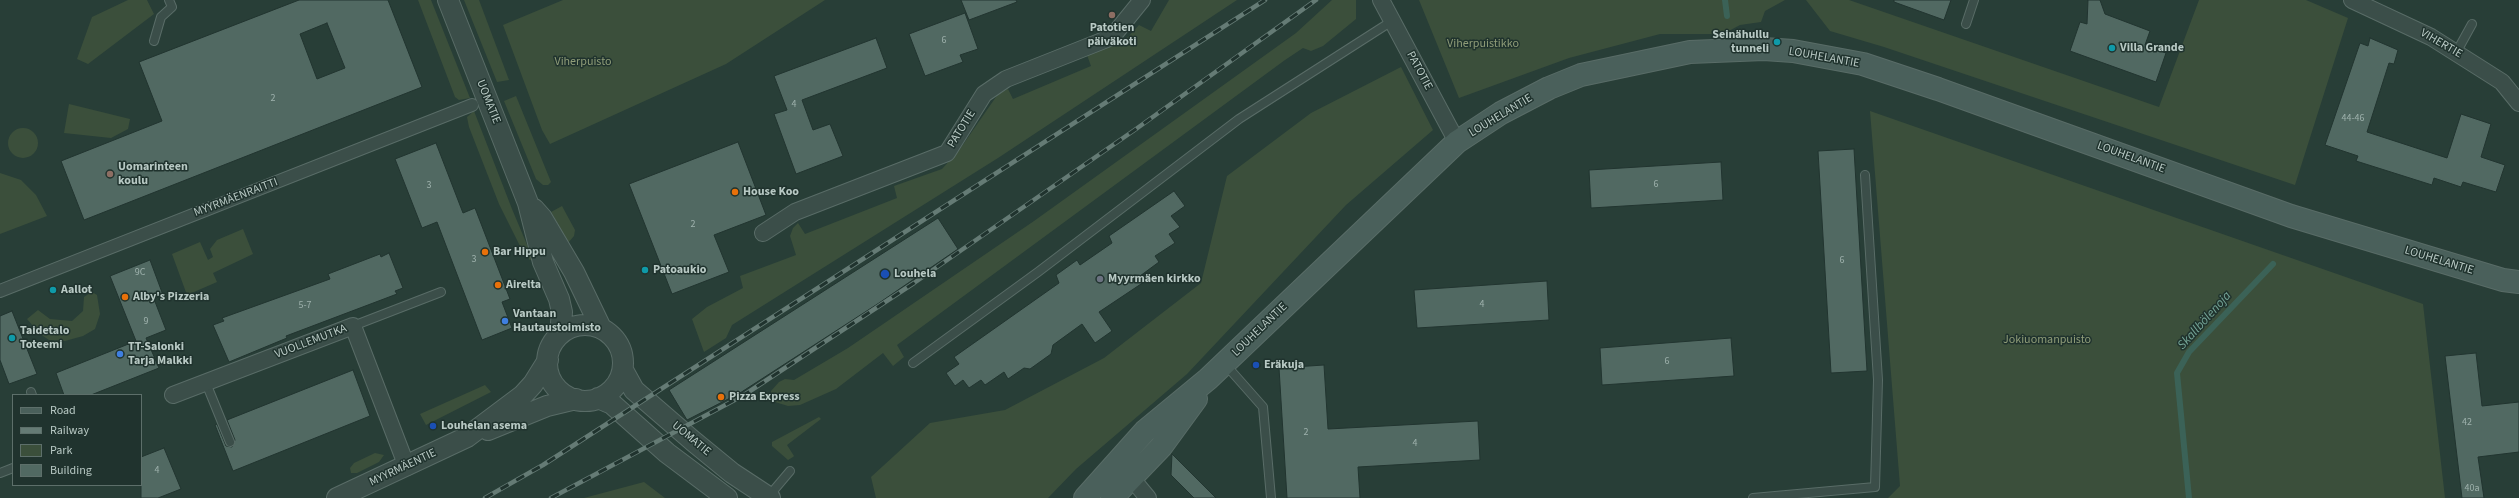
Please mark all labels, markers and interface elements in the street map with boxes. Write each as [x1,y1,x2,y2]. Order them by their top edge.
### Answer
marker: Patotien päiväkoti [1107,10,1117,20]
place label: Patotien päiväkoti [1087,21,1137,49]
street label: VIHERTIE [2417,26,2465,62]
place label: Seinähullu tunneli [1712,28,1769,56]
house number: 6 [942,35,946,47]
park label: Viherpuistikko [1447,37,1519,51]
marker: Seinähullu tunneli [1772,37,1782,47]
place label: Villa Grande [2120,41,2184,55]
marker: Villa Grande [2107,43,2117,53]
street label: LOUHELANTIE [1788,45,1860,71]
street label: PATOTIE [1403,49,1435,93]
park label: Viherpuisto [554,55,612,69]
street label: UOMATIE [473,78,503,126]
street label: LOUHELANTIE [1467,91,1535,141]
house number: 2 [271,93,275,105]
house number: 4 [792,99,796,111]
street label: PATOTIE [945,107,979,151]
house number: 44-46 [2342,113,2364,125]
street label: LOUHELANTIE [2095,139,2167,177]
place label: Uomarinteen koulu [118,160,188,188]
marker: Uomarinteen koulu [105,169,115,179]
street label: MYYRMÄENRAITTI [192,175,280,221]
house number: 6 [1654,179,1658,191]
house number: 3 [427,180,431,192]
place label: House Koo [743,185,799,199]
marker: House Koo [730,187,740,197]
house number: 2 [691,219,695,231]
street label: LOUHELANTIE [2403,244,2475,278]
place label: Bar Hippu [493,245,546,259]
marker: Bar Hippu [480,247,490,257]
house number: 3 [472,254,476,266]
house number: 6 [1840,255,1844,267]
place label: Patoaukio [653,263,706,277]
marker: Patoaukio [640,265,650,275]
house number: 9C [135,267,145,279]
place label: Louhela [894,267,936,281]
marker: Louhela [879,268,891,280]
place label: Myyrmäen kirkko [1108,272,1201,286]
marker: Myyrmäen kirkko [1095,274,1105,284]
place label: Airelta [506,278,541,292]
marker: Airelta [493,280,503,290]
place label: Aallot [61,283,92,297]
marker: Aallot [48,285,58,295]
water label: Skallbölenoja [2175,289,2235,353]
place label: Alby's Pizzeria [133,290,209,304]
marker: Alby's Pizzeria [120,292,130,302]
house number: 4 [1480,299,1484,311]
house number: 5-7 [298,300,312,312]
street label: LOUHELANTIE [1229,300,1291,360]
place label: Vantaan Hautaustoimisto [513,307,601,335]
house number: 9 [144,316,148,328]
marker: Vantaan Hautaustoimisto [500,316,510,326]
street label: VUOLLEMUTKA [273,322,349,362]
place label: Taidetalo Toteemi [20,324,69,352]
marker: Taidetalo Toteemi [7,333,17,343]
park label: Jokiuomanpuisto [2003,333,2091,347]
place label: TT-Salonki Tarja Malkki [128,340,192,368]
marker: TT-Salonki Tarja Malkki [115,349,125,359]
house number: 6 [1665,356,1669,368]
place label: Eräkuja [1264,358,1304,372]
marker: Eräkuja [1251,360,1261,370]
place label: Pizza Express [729,390,800,404]
marker: Pizza Express [716,392,726,402]
legend [12,394,142,486]
text: Road [50,402,76,419]
house number: 42 [2462,417,2472,429]
place label: Louhelan asema [441,419,527,433]
street label: UOMATIE [669,419,713,459]
marker: Louhelan asema [428,421,438,431]
text: Railway [50,422,89,439]
house number: 2 [1304,427,1308,439]
house number: 4 [1413,438,1417,450]
text: Park [50,442,72,459]
street label: MYYRMÄENTIE [367,446,439,490]
text: Building [50,462,92,479]
house number: 4 [155,465,159,477]
house number: 40a [2465,483,2479,495]

